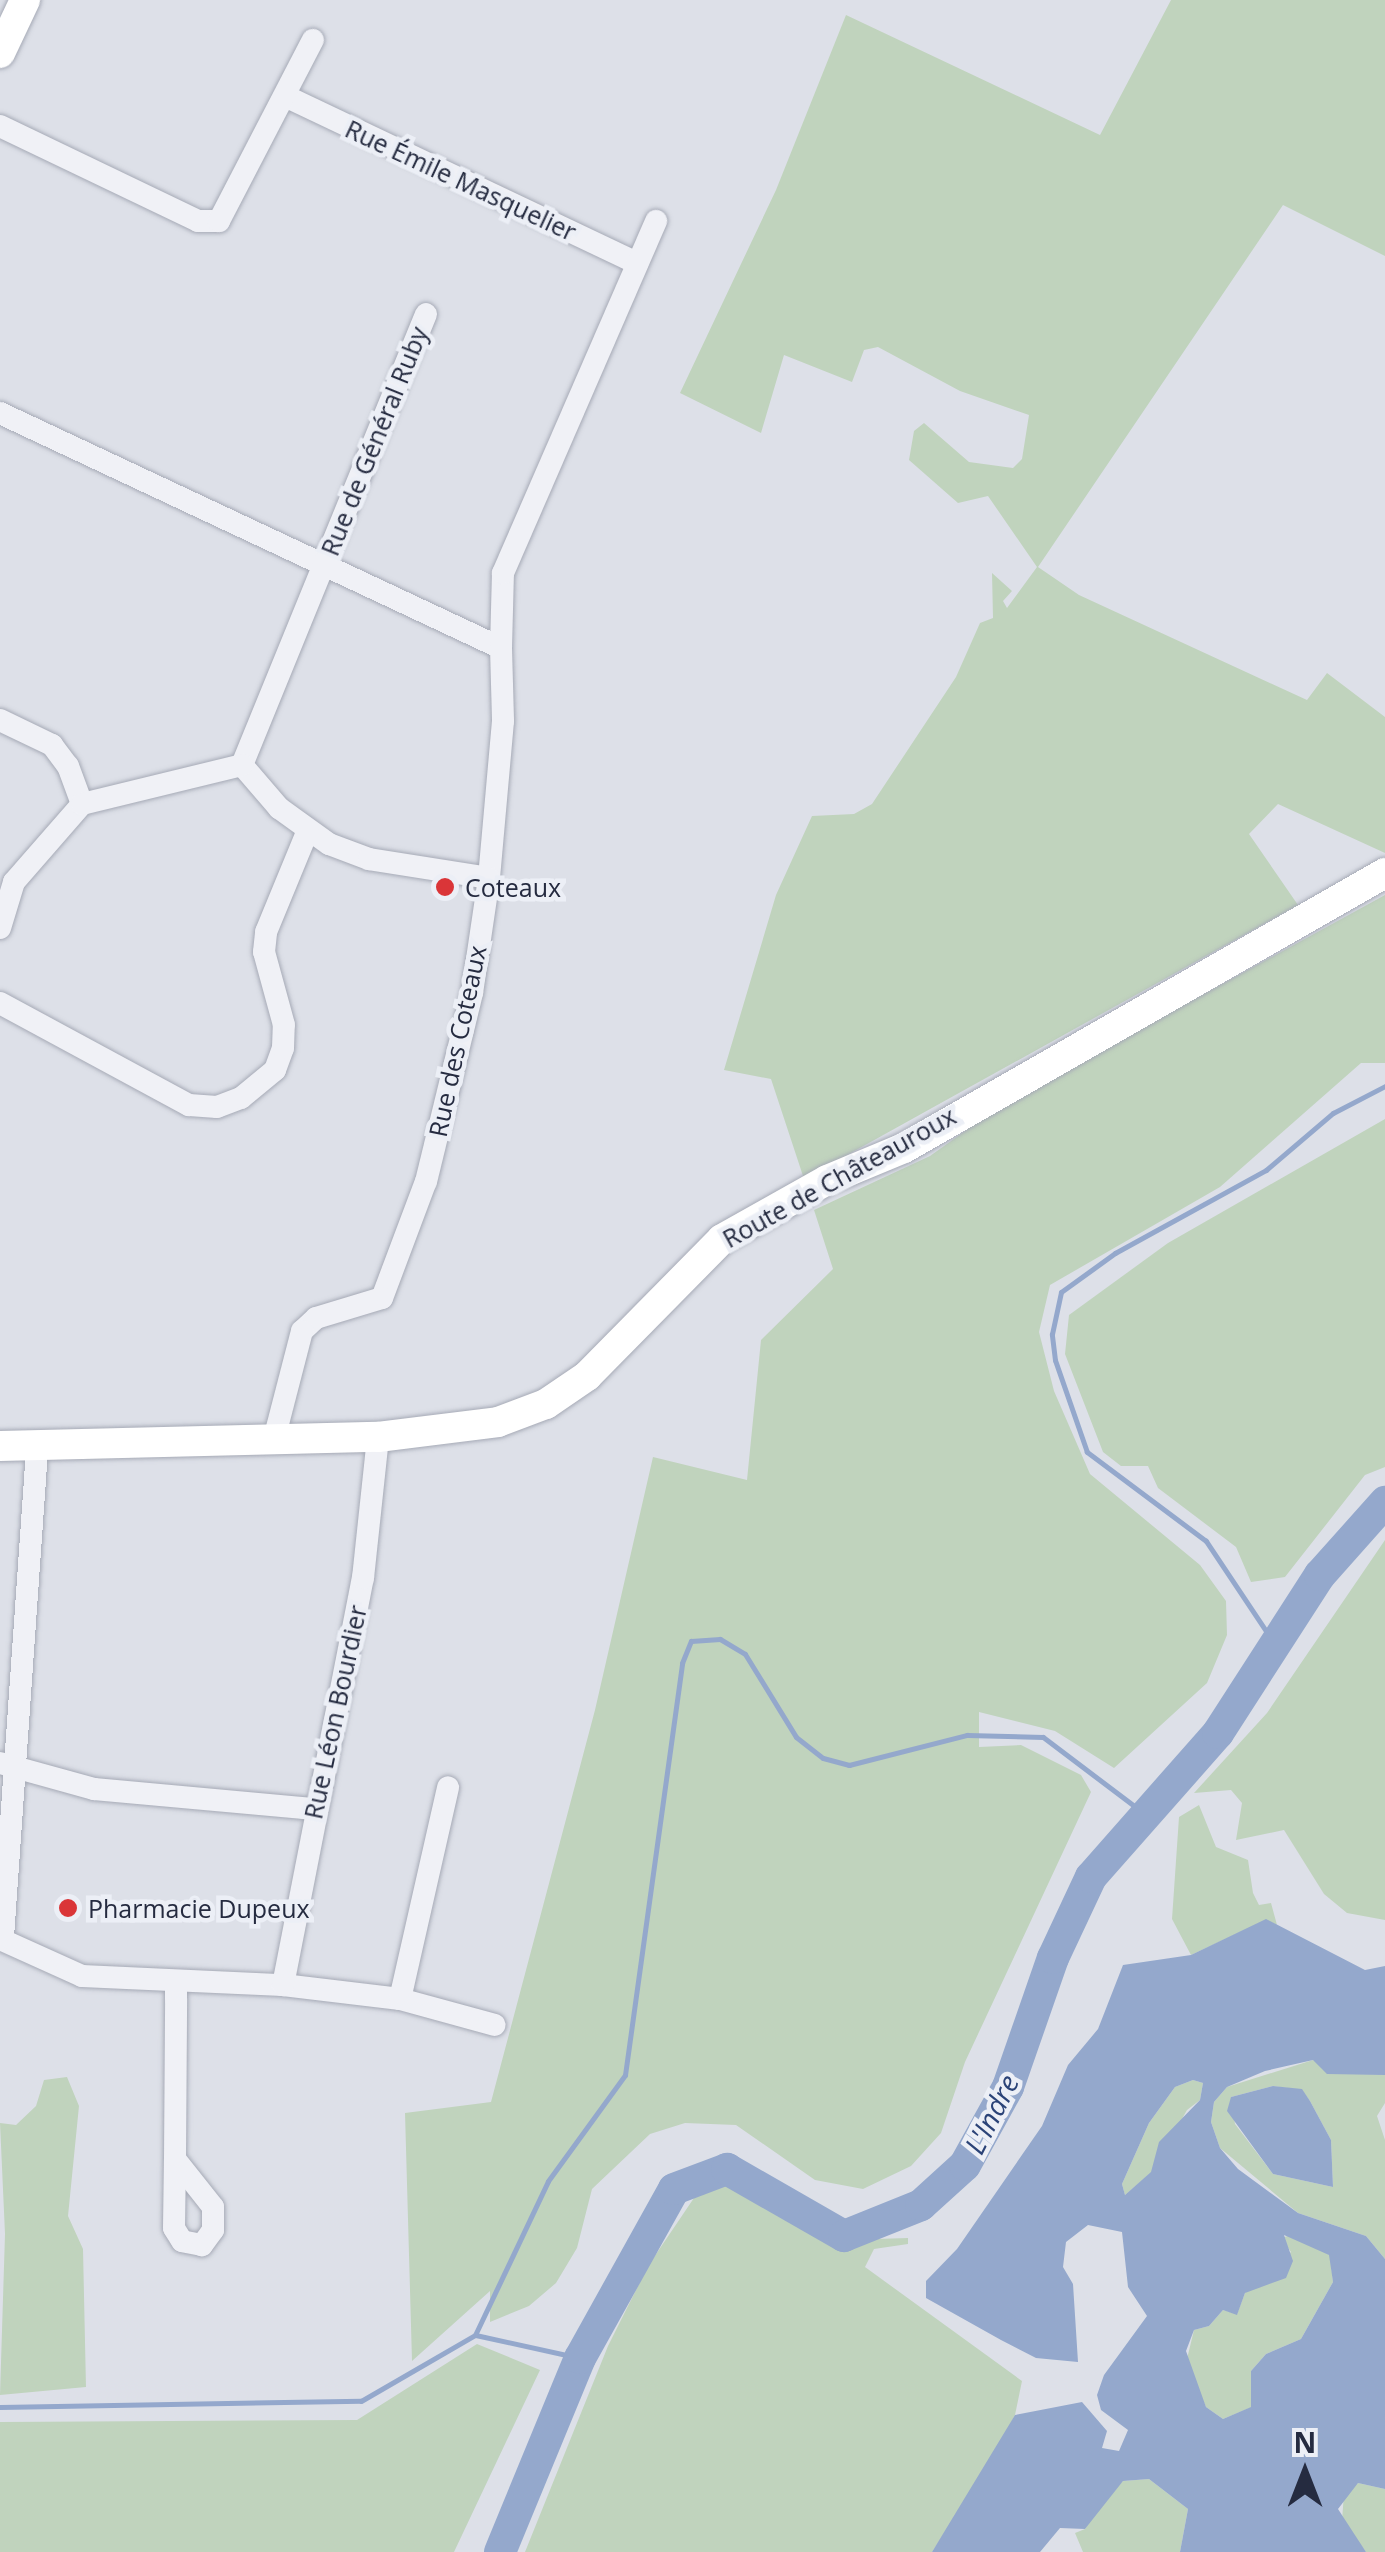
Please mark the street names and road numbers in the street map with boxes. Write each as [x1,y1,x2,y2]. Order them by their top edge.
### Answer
street label: Rue Émile Masquelier [341,113,581,247]
street label: Rue de Général Ruby [314,322,434,560]
street label: Rue des Coteaux [422,942,492,1140]
street label: Route de Châteauroux [717,1100,961,1254]
street label: Rue Léon Bourdier [298,1602,372,1822]

